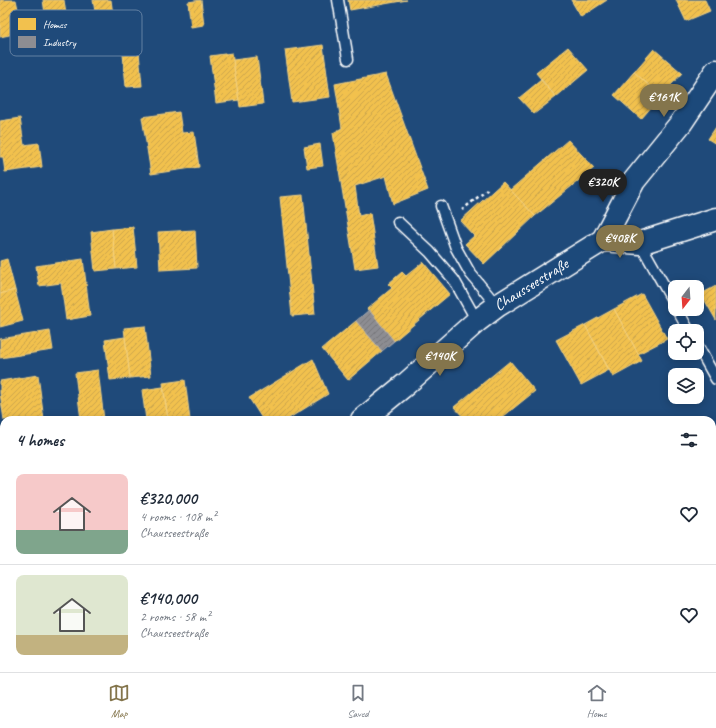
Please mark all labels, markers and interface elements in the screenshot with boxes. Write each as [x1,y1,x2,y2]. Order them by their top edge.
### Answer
legend [10,10,142,56]
text: Homes [43,17,68,31]
text: Industry [43,35,77,49]
pin: €161K [636,84,692,118]
text: €161K [649,89,679,105]
pin: €320K [575,169,631,203]
text: €320K [588,174,618,190]
pin: €408K [592,225,648,259]
text: €408K [605,230,635,246]
street label: Chausseestraße [490,253,574,315]
north arrow [668,280,704,316]
map controls [668,280,704,404]
button: locate [668,324,704,360]
pin: €140K [412,343,468,377]
text: €140K [425,348,455,364]
button: layers [668,368,704,404]
icon: filters [678,429,700,451]
text: 4 homes [16,430,64,451]
text: €320,000 [140,488,197,509]
icon: home [48,490,96,538]
icon: heart [678,503,700,525]
text: 4 rooms · 108 m² [140,509,216,525]
text: Chausseestraße [140,525,208,541]
text: €140,000 [140,588,197,609]
icon: home [48,591,96,639]
icon: heart [678,604,700,626]
text: 2 rooms · 58 m² [140,609,210,625]
text: Chausseestraße [140,625,208,641]
tab: Map [108,682,130,720]
tab: Saved [347,682,369,720]
tab: Home [586,682,608,720]

